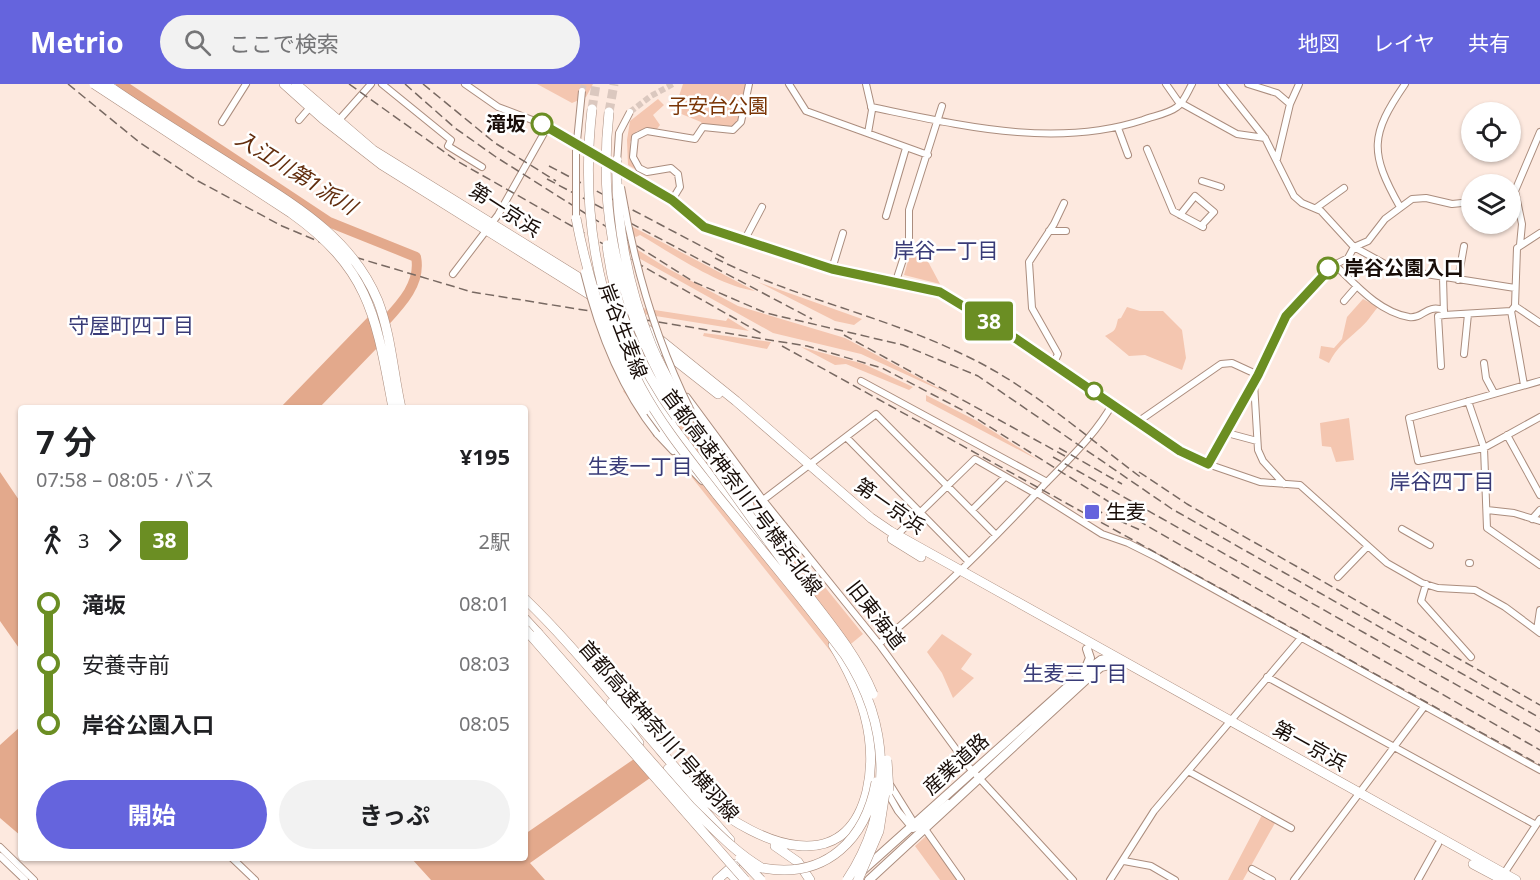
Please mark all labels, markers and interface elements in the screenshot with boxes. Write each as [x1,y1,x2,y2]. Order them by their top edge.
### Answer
search box [160,15,580,69]
text: Metrio [30,23,124,61]
icon: search [181,26,214,59]
text: ここで検索 [229,28,339,58]
text: 地図 [1298,29,1340,57]
text: レイヤ [1373,29,1435,57]
text: 共有 [1468,29,1510,57]
park label: 子安台公園 [668,92,768,119]
map controls [1461,102,1521,234]
button: locate [1461,102,1521,162]
place label: 滝坂 [486,110,526,137]
marker: 滝坂 [531,113,553,135]
water label: 入江川第1派川 [231,124,364,222]
button: layers [1461,174,1521,234]
street label: 第一京浜 [464,176,546,243]
district label: 岸谷一丁目 [894,236,999,264]
place label: 岸谷公園入口 [1344,254,1464,281]
marker: 岸谷公園入口 [1317,257,1339,279]
street label: 岸谷生麦線 [593,279,654,382]
line badge: 38 [962,302,1016,340]
text: 38 [977,307,1001,335]
district label: 守屋町四丁目 [68,311,194,339]
unlabelled marker [1085,382,1103,400]
street label: 首都高速神奈川7号横浜北線 [656,383,829,600]
text: 7 分 [36,419,96,464]
text: ¥195 [460,441,510,471]
district label: 生麦一丁目 [588,452,693,480]
text: 07:58 – 08:05 · バス [36,466,214,493]
district label: 岸谷四丁目 [1390,467,1495,495]
street label: 第一京浜 [850,472,931,540]
place label: 生麦 [1106,498,1146,525]
marker: 生麦 [1083,503,1101,521]
icon: walk [36,524,69,557]
icon: forward [98,524,131,557]
text: 38 [152,526,176,554]
text: 3 [78,527,89,554]
text: 2駅 [479,528,510,555]
street label: 旧東海道 [841,575,912,655]
text: 滝坂 [82,589,126,619]
text: 08:01 [459,590,510,617]
street label: 首都高速神奈川1号横羽線 [573,634,745,827]
text: 安養寺前 [82,649,170,679]
text: 08:03 [459,650,510,677]
district label: 生麦三丁目 [1023,659,1128,687]
text: 岸谷公園入口 [82,709,214,739]
text: 08:05 [459,710,510,737]
street label: 第一京浜 [1269,714,1352,777]
street label: 産業道路 [917,727,994,800]
button: 開始 [36,780,267,849]
button: きっぷ [279,780,510,849]

